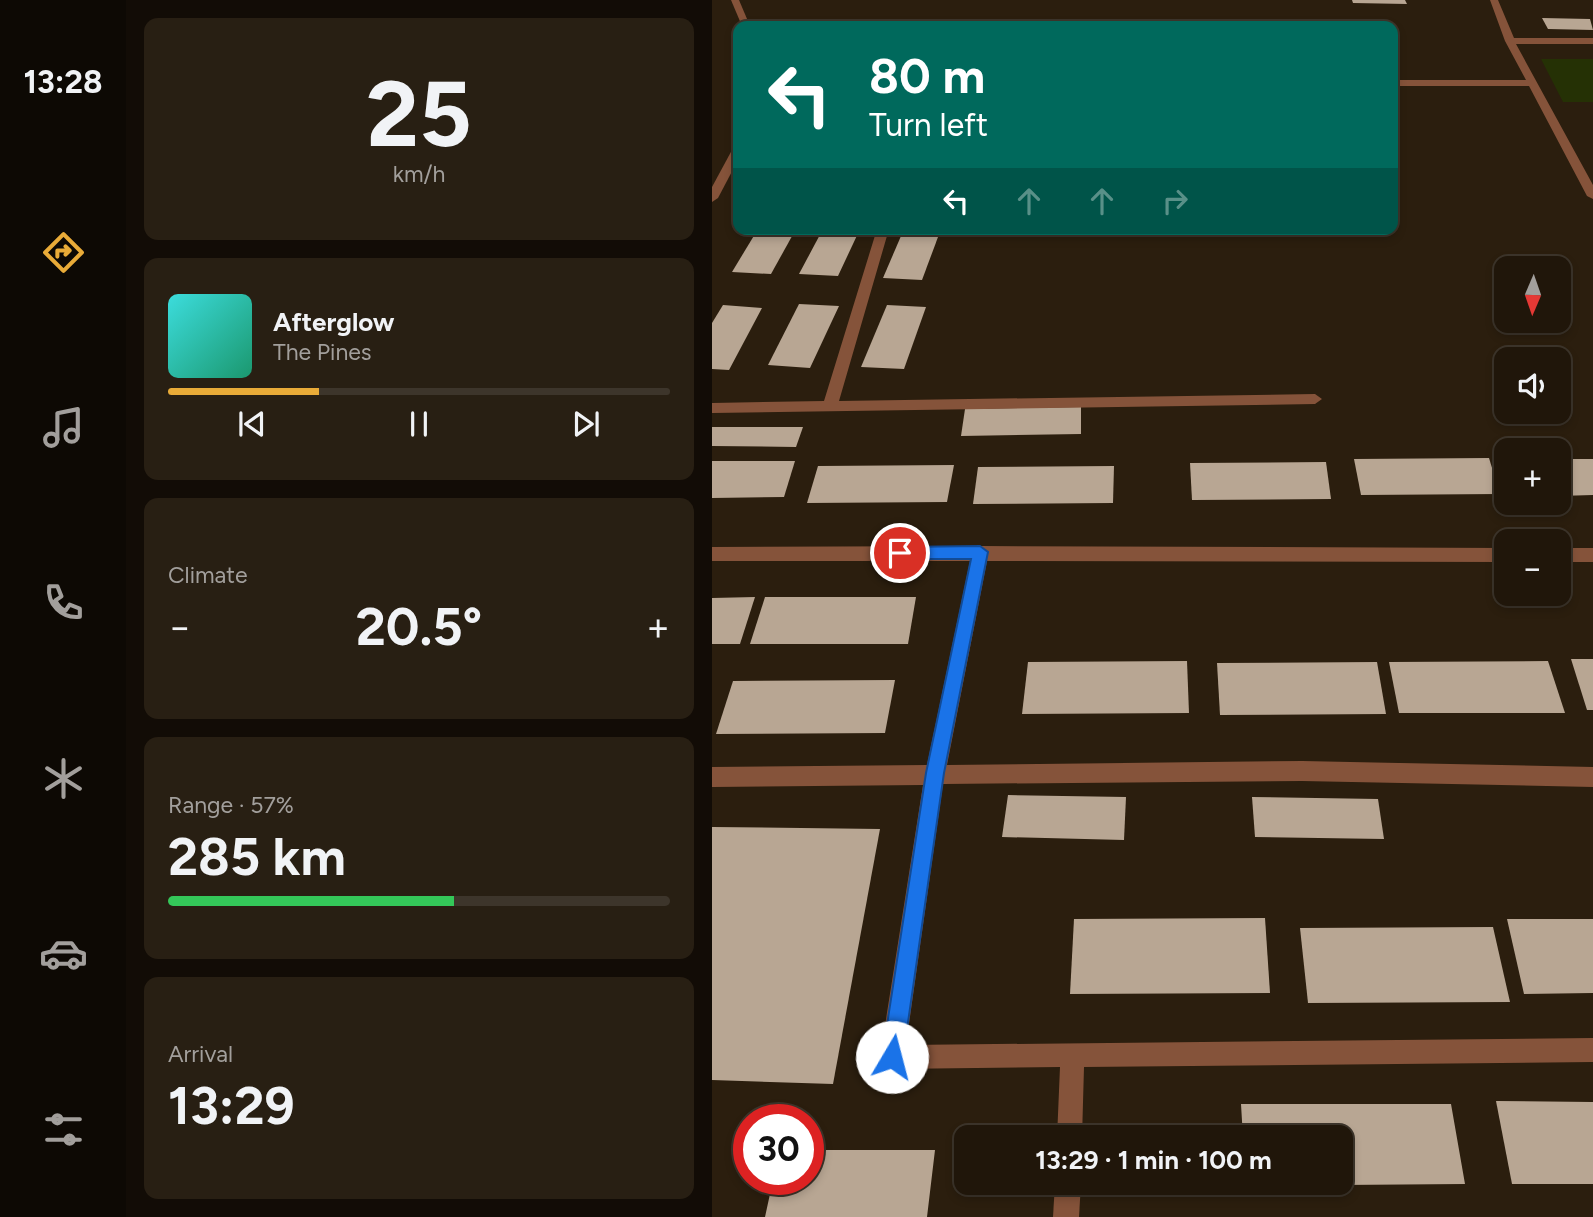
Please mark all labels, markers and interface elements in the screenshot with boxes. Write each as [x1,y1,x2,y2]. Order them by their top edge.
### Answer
text: 80 m [869,46,985,105]
icon: left [754,49,845,140]
text: 25 [366,60,472,169]
text: 13:28 [23,63,103,101]
text: Turn left [869,106,988,144]
text: km/h [393,160,445,188]
icon: left [937,182,975,220]
icon: ahead [1010,182,1048,220]
icon: ahead [1083,182,1121,220]
icon: right [1156,182,1194,220]
icon: directions [39,228,88,277]
north arrow [1494,256,1571,332]
map controls [1494,256,1571,606]
text: Afterglow [273,306,395,338]
text: The Pines [273,338,372,366]
button: sound [1494,347,1571,424]
icon: music [39,403,88,452]
icon: previous [233,405,271,443]
icon: pause [400,405,438,443]
icon: next [567,405,605,443]
button: + [1494,438,1571,515]
pin [870,523,930,583]
button: − [1494,529,1571,606]
icon: arrive [881,534,919,572]
text: Climate [168,561,247,589]
icon: phone [39,578,88,627]
text: 20.5° [356,596,482,658]
text: − [168,604,192,650]
text: + [646,604,670,650]
icon: climate [39,754,88,803]
text: Range · 57% [168,791,294,819]
text: 285 km [168,826,346,888]
icon: car [39,929,88,978]
position arrow [855,1020,929,1094]
text: Arrival [168,1040,233,1068]
text: 13:29 [168,1075,295,1137]
speed limit sign: 30 [733,1104,824,1195]
icon: filters [39,1105,88,1154]
text: 13:29 · 1 min · 100 m [1035,1144,1272,1176]

